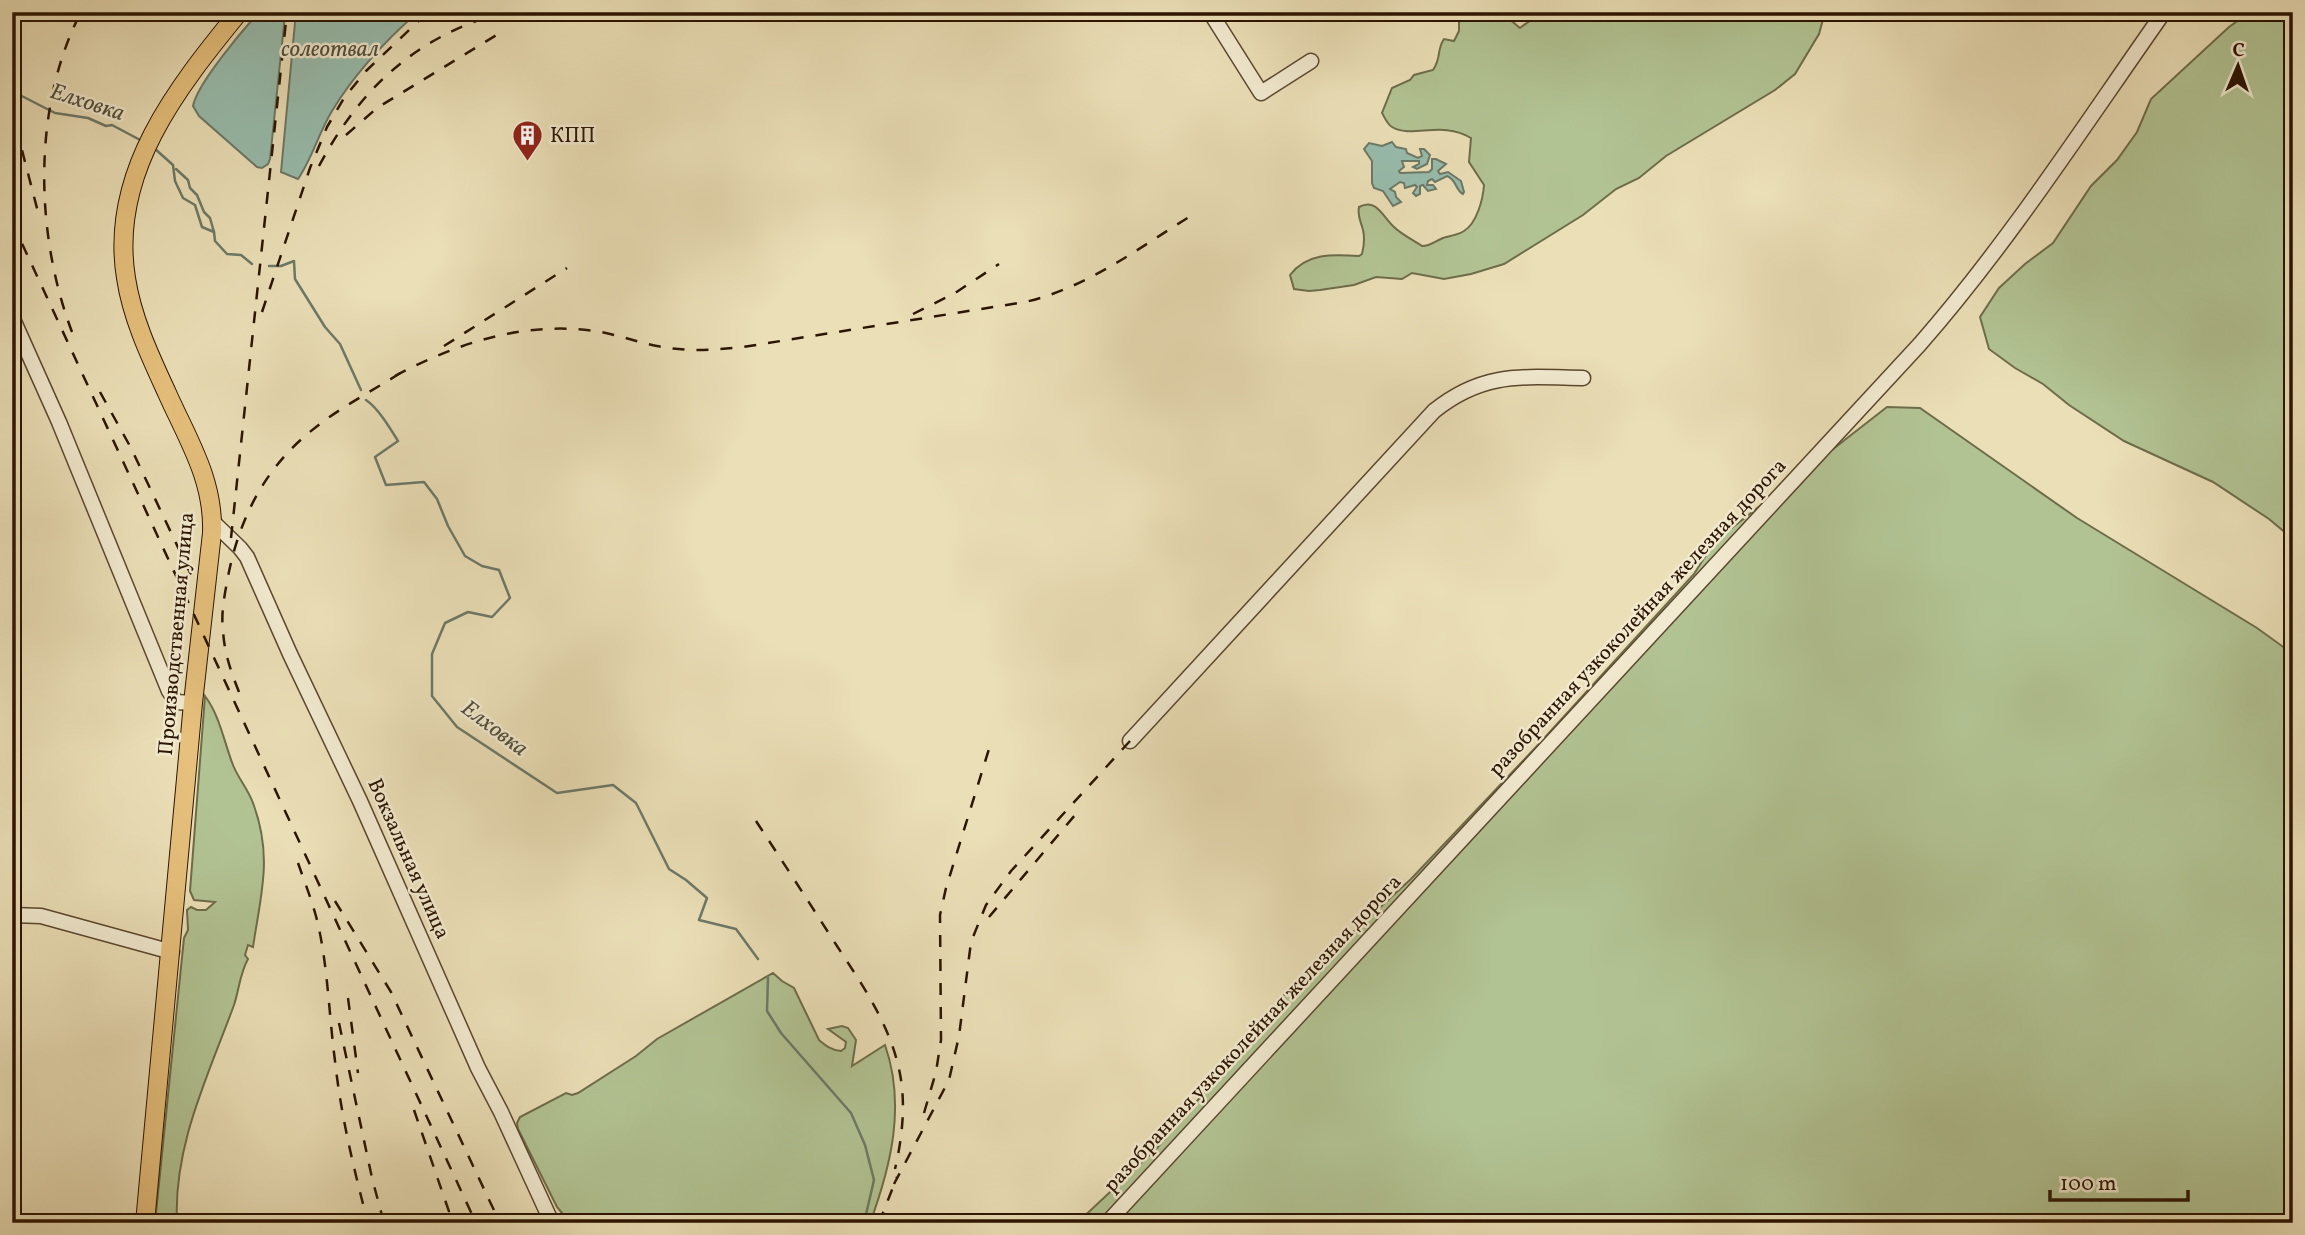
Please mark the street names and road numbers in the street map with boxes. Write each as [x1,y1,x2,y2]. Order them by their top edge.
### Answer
street label: разобранная узкоколейная железная дорога [1482,453,1794,783]
street label: Производственная улица [152,511,202,757]
street label: Вокзальная улица [360,774,456,944]
street label: разобранная узкоколейная железная дорога [1097,869,1409,1199]

